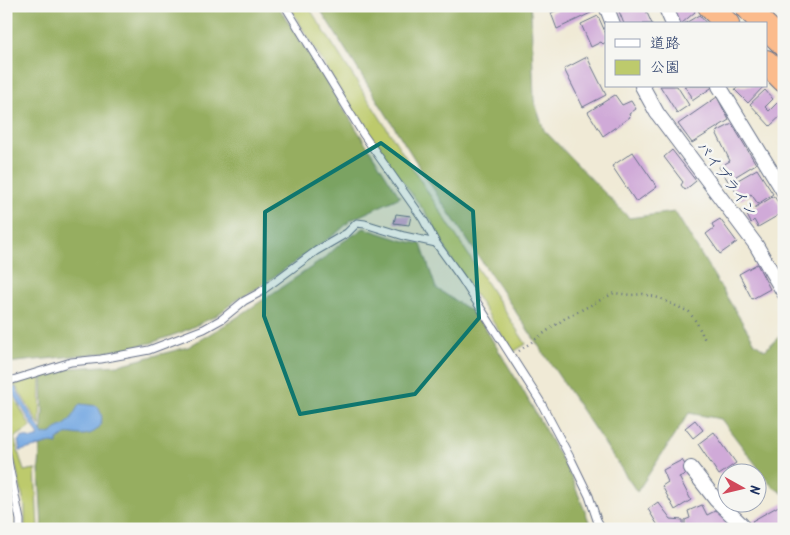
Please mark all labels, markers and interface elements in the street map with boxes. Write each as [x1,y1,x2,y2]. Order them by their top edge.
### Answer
legend [605,22,768,88]
text: 道路 [650,32,680,56]
text: 公園 [650,56,680,80]
street label: パイプライン [690,137,763,223]
north arrow [718,462,768,512]
text: N [742,484,765,496]

